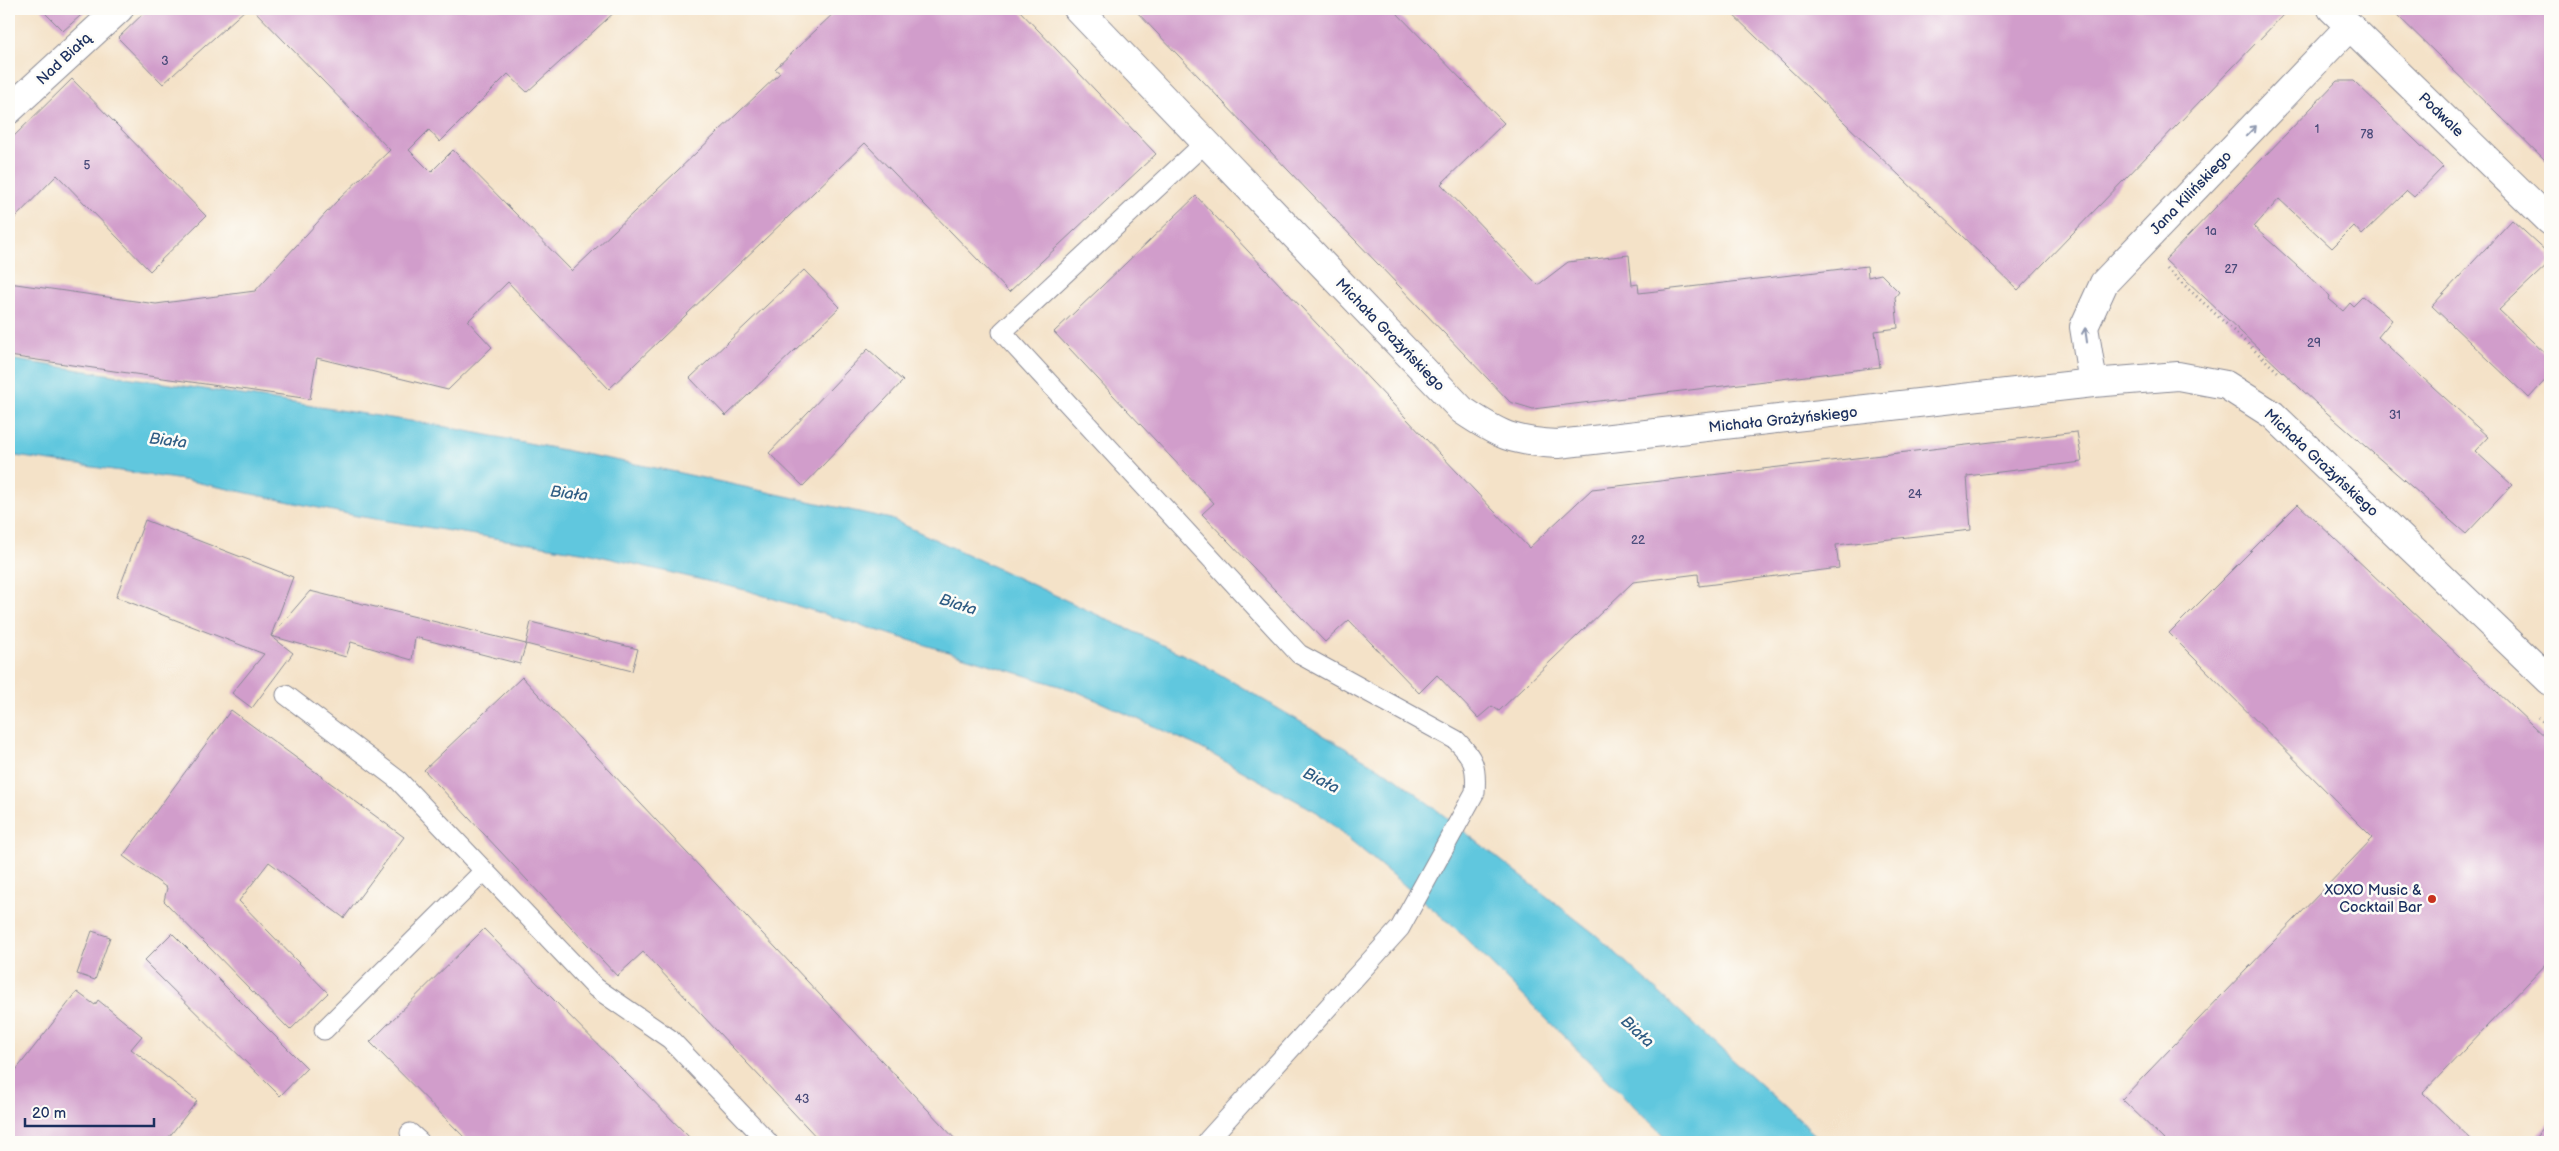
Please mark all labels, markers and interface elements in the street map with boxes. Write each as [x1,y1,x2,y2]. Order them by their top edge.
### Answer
street label: Nad Białą [33,29,96,89]
house number: 3 [161,54,169,69]
street label: Podwale [2414,89,2468,141]
house number: 1 [2315,122,2319,137]
one-way arrow [2245,125,2257,137]
house number: 78 [2361,127,2373,142]
street label: Jana Kilińskiego [2146,147,2236,239]
house number: 5 [84,158,91,173]
house number: 1a [2205,224,2217,239]
house number: 27 [2225,262,2238,277]
street label: Michała Grażyńskiego [1331,275,1449,395]
one-way arrow [2080,327,2090,343]
house number: 29 [2307,336,2321,351]
street label: Michała Grażyńskiego [1708,403,1858,437]
street label: Michała Grażyńskiego [2260,405,2382,521]
house number: 31 [2389,408,2401,423]
water label: Biała [148,429,188,453]
water label: Biała [549,482,589,506]
house number: 24 [1908,487,1923,502]
house number: 22 [1631,533,1645,548]
water label: Biała [937,590,979,620]
water label: Biała [1300,764,1342,798]
place label: XOXO Music & Cocktail Bar [2324,881,2423,917]
marker: XOXO Music & Cocktail Bar [2426,893,2438,905]
water label: Biała [1617,1012,1657,1052]
house number: 43 [795,1092,809,1107]
scale bar [25,1096,154,1128]
text: 20 m [32,1104,66,1123]

